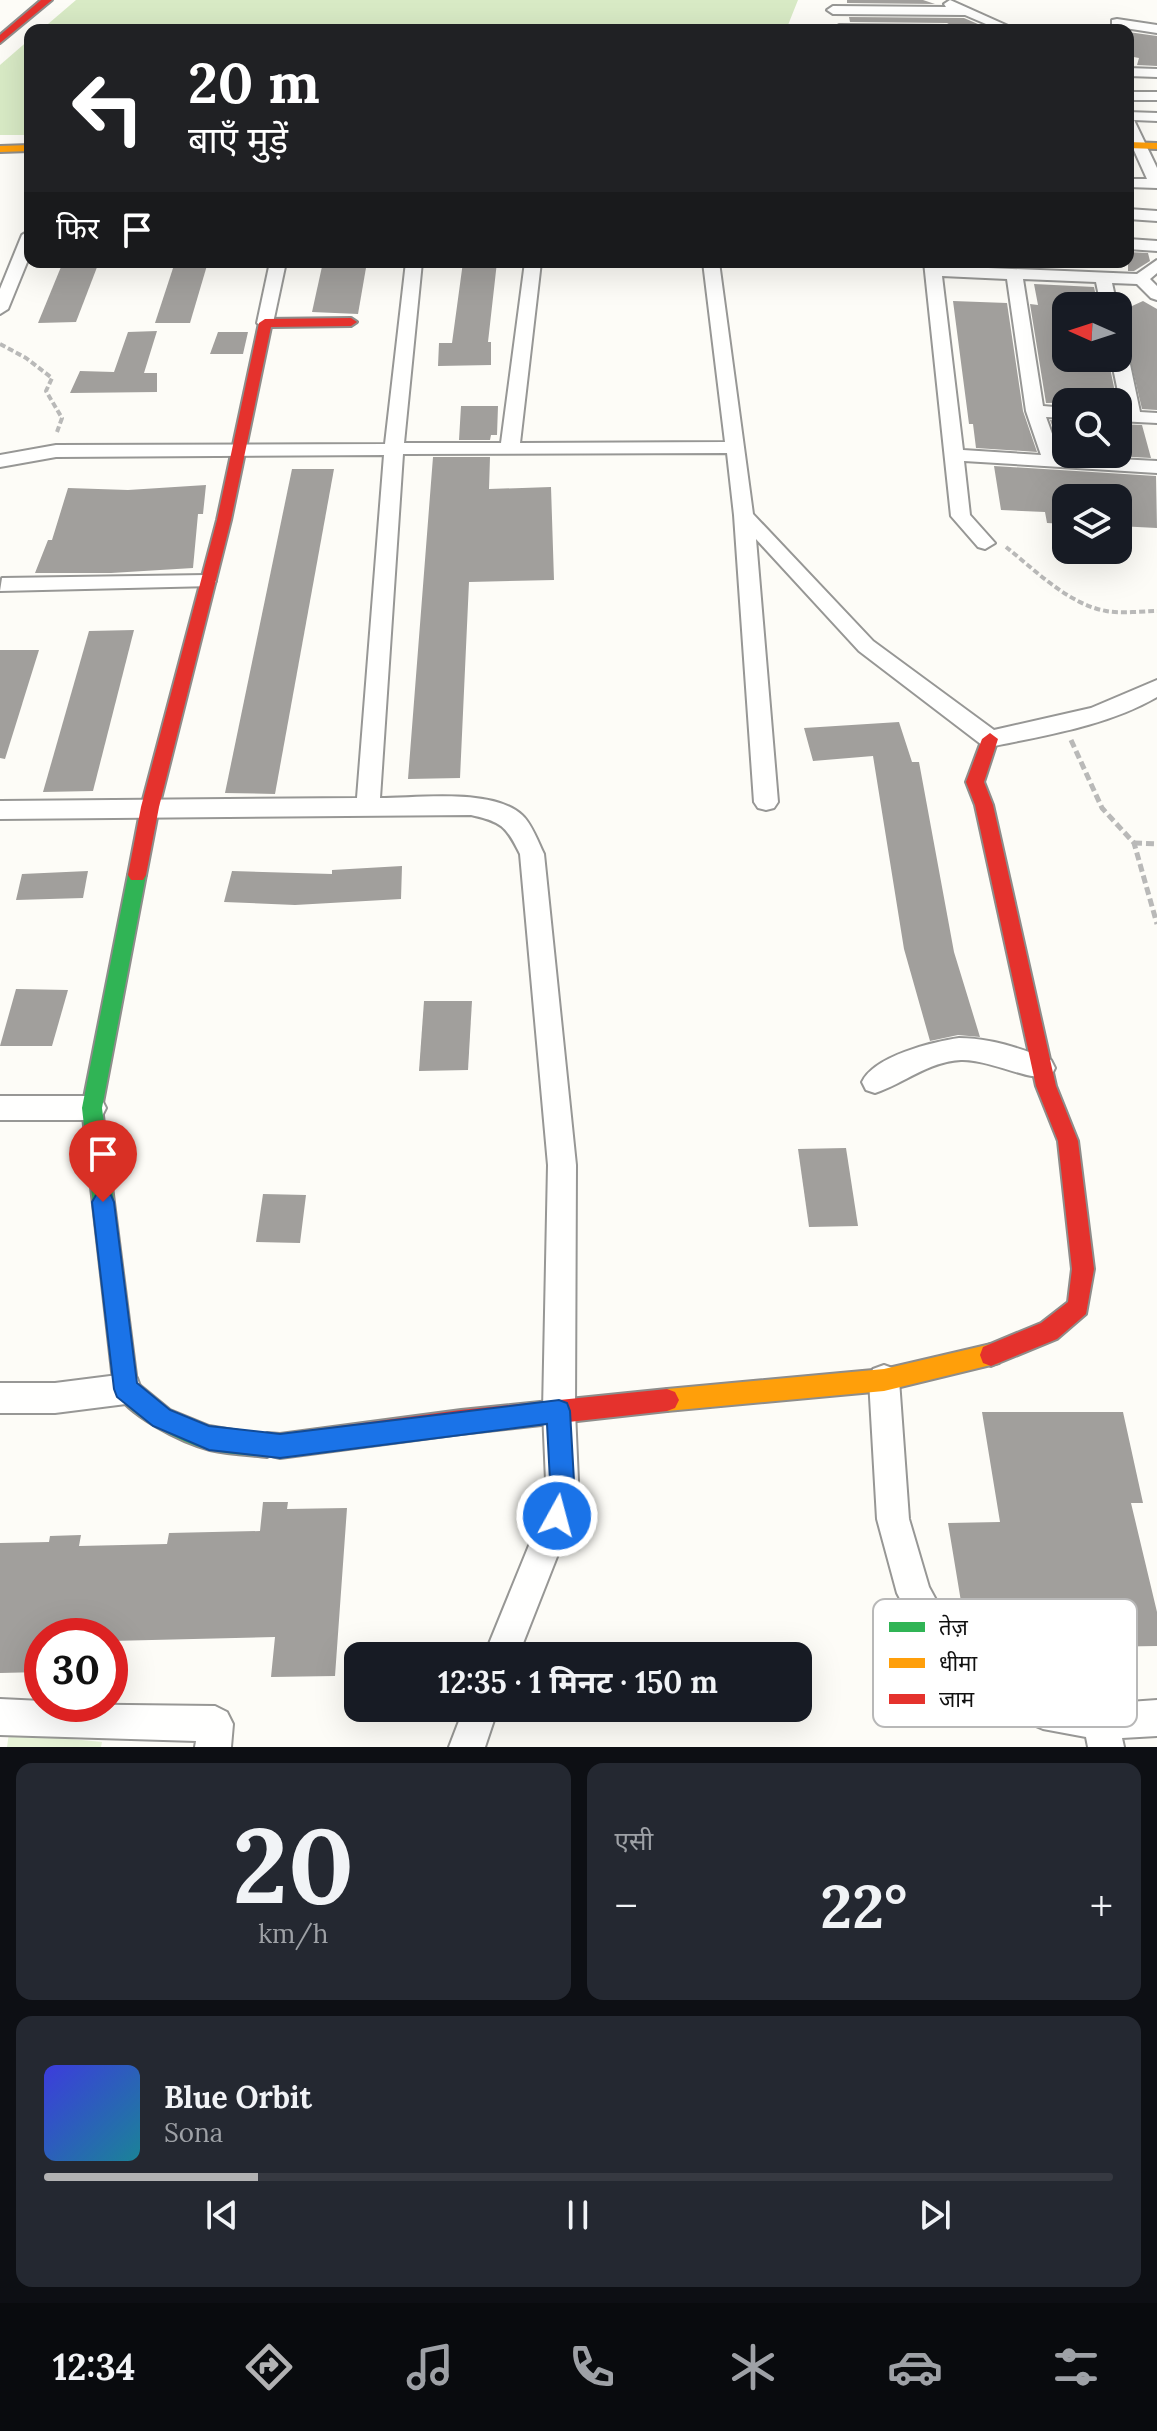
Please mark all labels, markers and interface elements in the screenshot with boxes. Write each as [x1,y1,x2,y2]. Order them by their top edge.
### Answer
text: 20 m [188,47,320,118]
icon: left [56,56,160,160]
text: बाएँ मुड़ें [188,117,288,163]
icon: arrive [115,208,159,252]
text: फिर [56,209,99,247]
north arrow [1052,292,1132,372]
map controls [1052,292,1132,564]
button: search [1052,388,1132,468]
button: layers [1052,484,1132,564]
pin [69,1120,137,1202]
icon: arrive [81,1132,125,1176]
position arrow [515,1474,599,1558]
legend [873,1599,1137,1727]
text: तेज़ [939,1613,969,1641]
speed limit sign: 30 [24,1618,128,1722]
text: धीमा [939,1649,977,1677]
text: 12:35 · 1 मिनट · 150 m [438,1663,718,1701]
text: जाम [939,1685,975,1713]
text: 20 [232,1798,354,1931]
text: एसी [615,1824,653,1857]
text: 22° [820,1868,907,1944]
text: − [615,1878,638,1934]
text: + [1090,1878,1113,1934]
text: km/h [258,1917,328,1950]
text: Blue Orbit [164,2078,312,2116]
text: Sona [164,2116,223,2149]
icon: previous [200,2193,244,2237]
icon: pause [556,2193,600,2237]
icon: next [913,2193,957,2237]
icon: directions [241,2339,297,2395]
icon: music [402,2339,458,2395]
icon: phone [564,2339,620,2395]
icon: climate [725,2339,781,2395]
icon: car [887,2339,943,2395]
icon: filters [1048,2339,1104,2395]
text: 12:34 [53,2344,135,2390]

